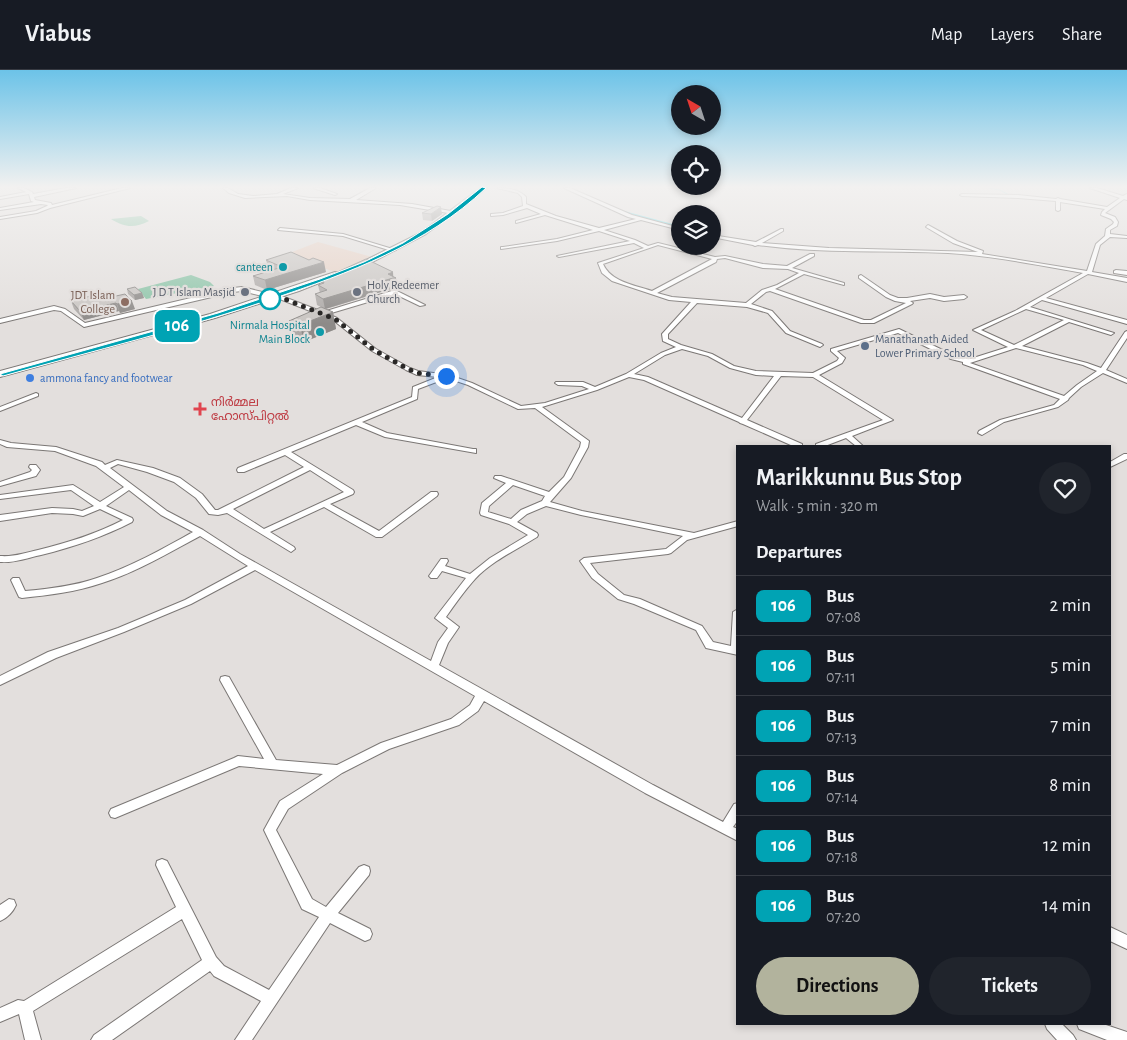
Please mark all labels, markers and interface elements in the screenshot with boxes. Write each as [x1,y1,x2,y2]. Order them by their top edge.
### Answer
text: Viabus [25,22,91,46]
text: Map [931,26,962,44]
text: Layers [990,26,1034,44]
text: Share [1062,26,1102,44]
north arrow [671,85,721,135]
map controls [671,85,721,255]
button: locate [671,145,721,195]
button: layers [671,205,721,255]
place label: canteen [236,261,273,273]
marker: canteen [277,261,289,273]
place label: Holy Redeemer Church [367,279,439,305]
place label: J D T Islam Masjid [153,286,235,299]
marker: J D T Islam Masjid [239,286,251,298]
marker: Holy Redeemer Church [351,286,363,298]
unlabelled marker [259,288,281,310]
place label: JDT Islam College [71,289,115,315]
marker: JDT Islam College [119,296,131,308]
line badge: 106 [148,310,206,342]
text: 106 [165,317,189,335]
place label: Nirmala Hospital Main Block [230,319,311,345]
marker: Nirmala Hospital Main Block [314,326,326,338]
place label: Manathanath Aided Lower Primary School [875,333,975,360]
marker: Manathanath Aided Lower Primary School [859,340,871,352]
your location [434,364,459,389]
marker: ammona fancy and footwear [24,372,36,384]
place label: ammona fancy and footwear [40,372,173,385]
place label: നിർമ്മല ഹോസ്പിറ്റൽ [211,396,289,424]
marker: നിർമ്മല ഹോസ്പിറ്റൽ [193,402,207,416]
button: heart [1039,462,1091,514]
text: Marikkunnu Bus Stop [756,466,962,490]
text: Walk · 5 min · 320 m [756,498,878,514]
text: Departures [756,543,842,562]
text: Bus [826,587,854,606]
text: 2 min [1050,596,1091,615]
text: 106 [771,597,796,615]
text: 07:08 [826,609,861,625]
text: Bus [826,647,854,666]
text: 5 min [1050,656,1091,675]
text: 106 [771,657,796,675]
text: 07:11 [826,669,856,685]
text: Bus [826,707,854,726]
text: 7 min [1050,716,1091,735]
text: 106 [771,717,796,735]
text: 07:13 [826,729,857,745]
text: Bus [826,767,854,786]
text: 8 min [1049,776,1091,795]
text: 106 [771,777,796,795]
text: 07:14 [826,789,858,805]
text: Bus [826,827,854,846]
text: 12 min [1043,836,1091,855]
text: 106 [771,837,796,855]
text: 07:18 [826,849,858,865]
text: Bus [826,887,854,906]
text: 14 min [1043,896,1091,915]
text: 106 [771,897,796,915]
text: 07:20 [826,909,861,925]
button: Directions [756,957,919,1015]
button: Tickets [929,957,1091,1015]

